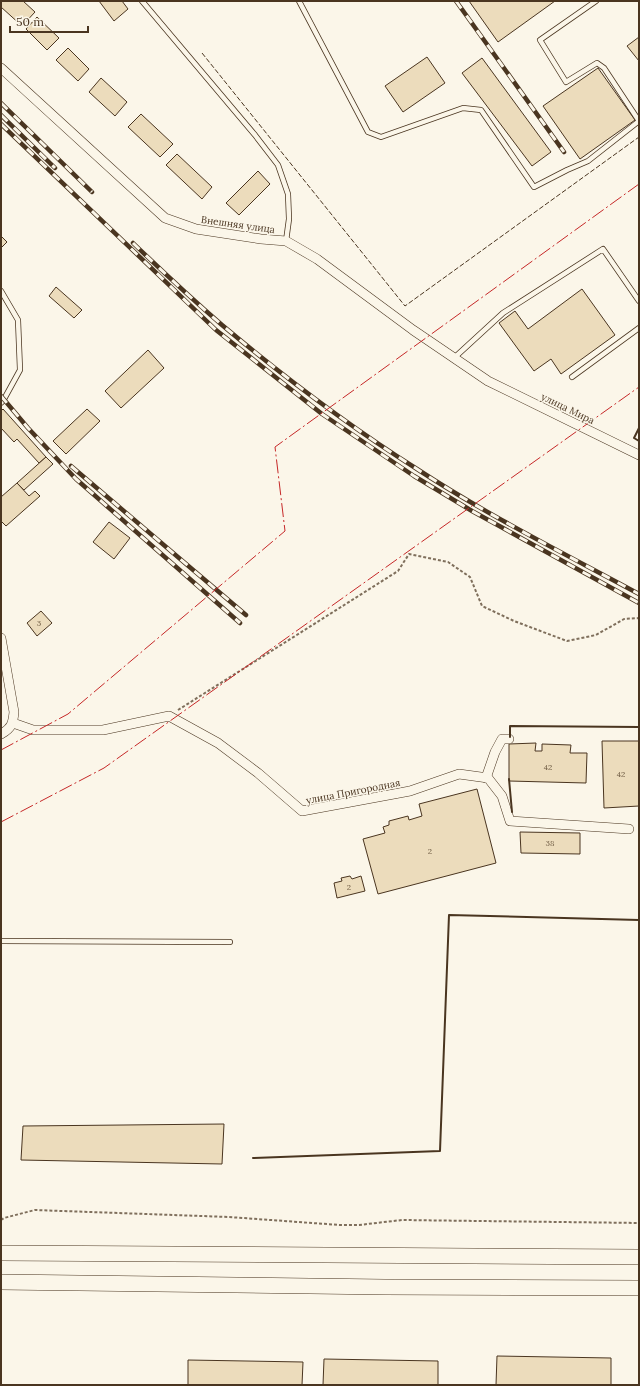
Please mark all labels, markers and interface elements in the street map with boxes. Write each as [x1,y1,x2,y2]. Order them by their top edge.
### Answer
scale bar [10,8,88,34]
text: 50 m [16,14,44,29]
street label: Внешняя улица [200,213,276,236]
street label: улица Мира [539,390,597,427]
house number: 3 [37,618,42,628]
house number: 42 [544,762,552,772]
house number: 42 [617,769,625,779]
street label: улица Пригородная [305,776,401,807]
house number: 38 [546,838,555,848]
house number: 2 [428,846,432,856]
house number: 2 [347,882,351,892]

